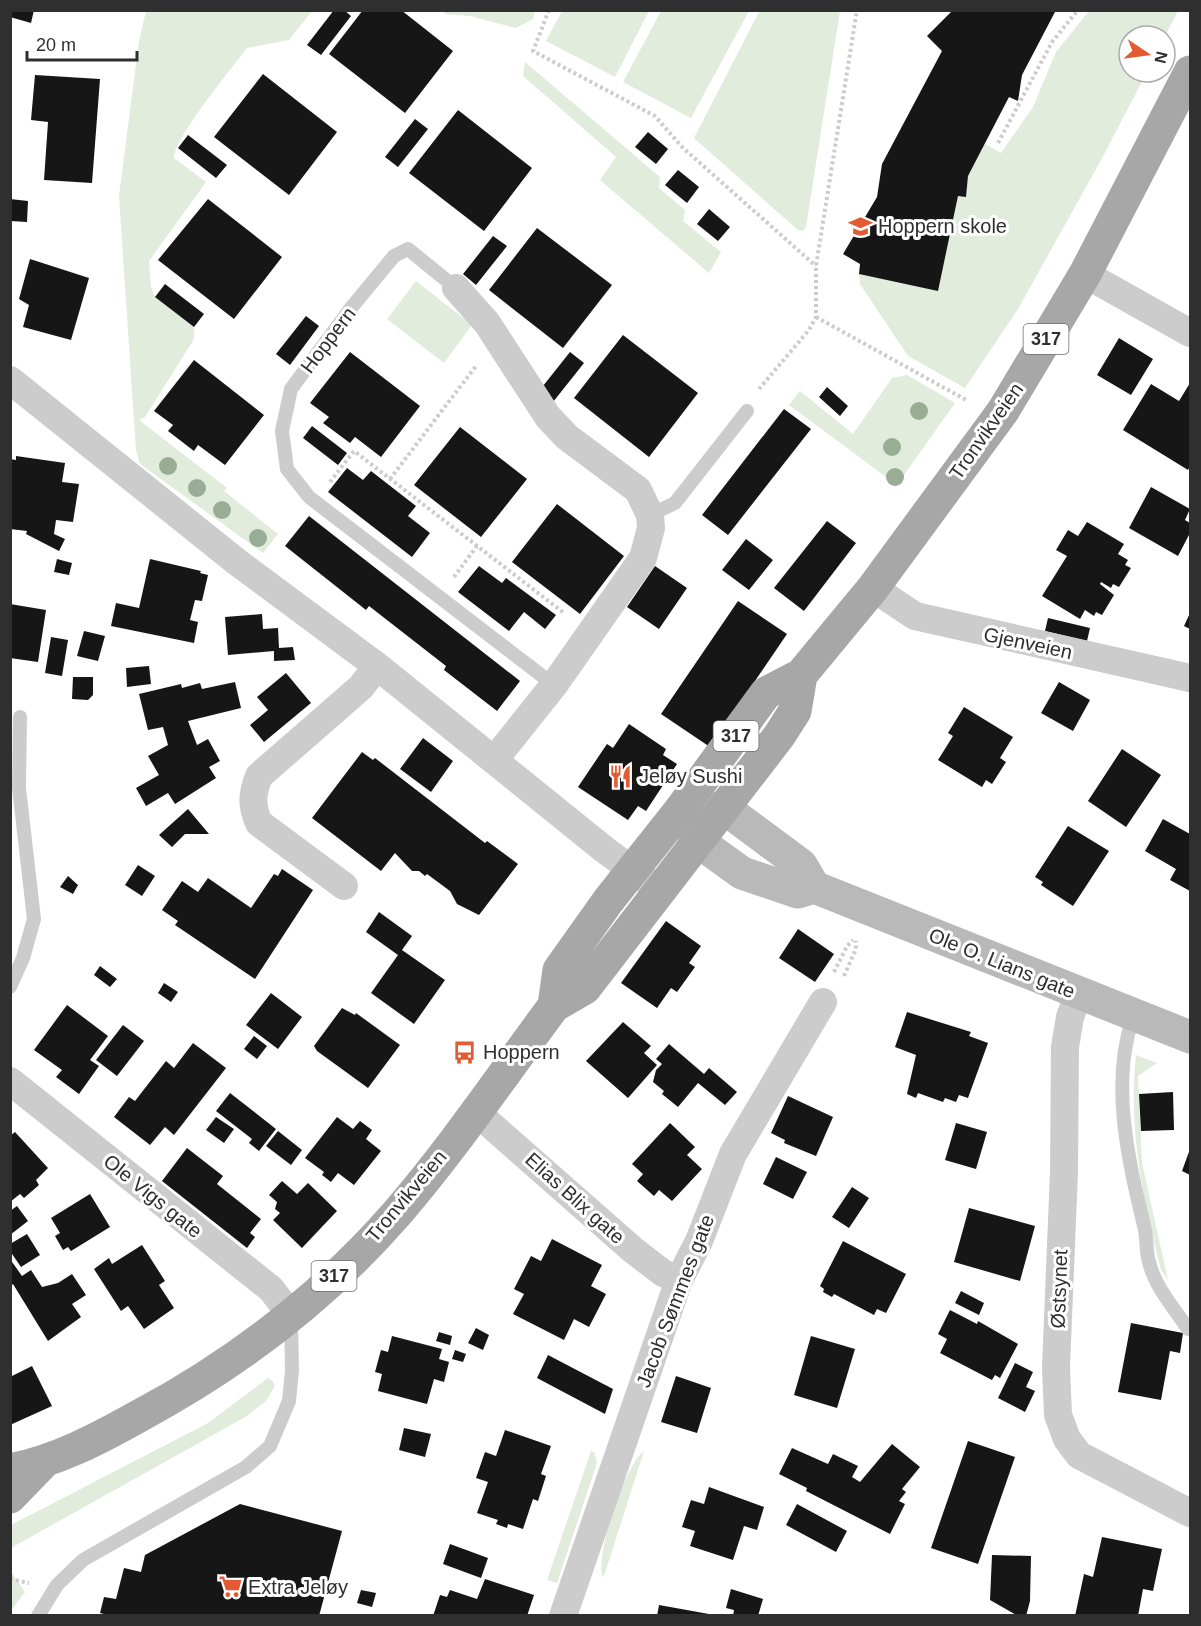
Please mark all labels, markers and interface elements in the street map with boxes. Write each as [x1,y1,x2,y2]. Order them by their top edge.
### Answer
scale bar [27,24,136,62]
north arrow [1117,24,1177,84]
text: 20 m [36,35,76,55]
text: N [1152,50,1171,65]
school or university icon: Hoppern skole [847,213,873,239]
place label: Hoppern skole [878,215,1007,237]
street label: Hoppern [296,303,360,377]
road number: 317 [1024,324,1068,354]
street label: Tronvikveien [945,379,1027,483]
street label: Gjenveien [982,623,1074,663]
road number: 317 [714,721,758,751]
restaurant icon: Jeløy Sushi [608,763,634,789]
place label: Jeløy Sushi [639,765,742,787]
street label: Ole O. Lians gate [926,924,1078,1002]
bus stop icon: Hoppern [452,1039,478,1065]
place label: Hoppern [483,1041,560,1063]
street label: Tronvikveien [361,1146,451,1246]
street label: Elias Blix gate [521,1148,629,1248]
street label: Ole Vigs gate [100,1150,206,1242]
street label: Jacob Sømmes gate [632,1211,718,1391]
street label: Østsynet [1047,1249,1071,1329]
road number: 317 [312,1261,356,1291]
supermarket icon: Extra Jeløy [217,1574,243,1600]
place label: Extra Jeløy [248,1576,348,1598]

